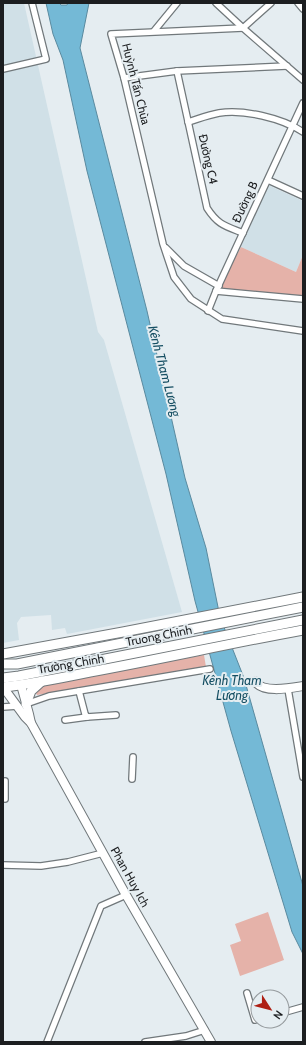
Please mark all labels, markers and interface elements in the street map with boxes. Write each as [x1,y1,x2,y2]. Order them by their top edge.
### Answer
street label: Huỳnh Tấn Chùa [119,42,154,126]
street label: Đường C4 [195,132,222,185]
street label: Đường B [228,179,261,225]
water label: Kênh Tham Lương [145,324,185,419]
street label: Truong Chinh [125,622,193,649]
street label: Trường Chinh [37,650,105,677]
water label: Kênh Tham Lương [202,672,262,703]
street label: Phan Huy Ich [108,844,153,910]
north arrow [250,989,290,1029]
text: N [270,1008,286,1022]

